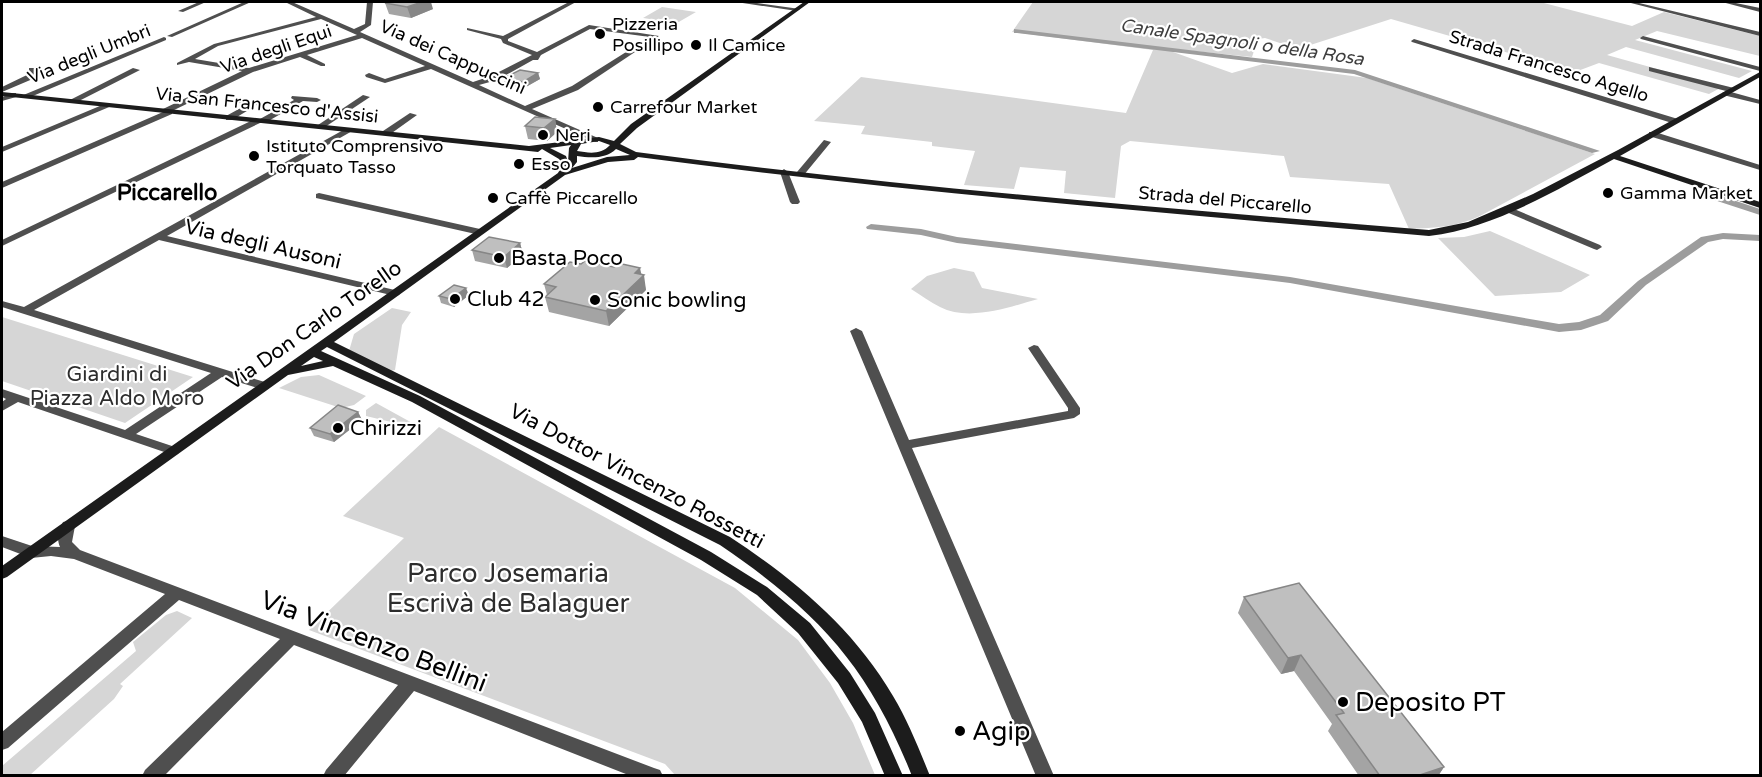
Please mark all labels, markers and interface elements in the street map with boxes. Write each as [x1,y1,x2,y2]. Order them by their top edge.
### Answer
place label: Pizzeria Posillipo [612,13,684,56]
water label: Canale Spagnoli o della Rosa [1119,14,1366,70]
street label: Via dei Cappuccini [377,15,529,99]
street label: Via degli Umbri [24,19,154,89]
street label: Via degli Equi [217,20,335,78]
street label: Strada Francesco Agello [1447,25,1651,107]
marker: Pizzeria Posillipo [593,27,607,41]
place label: Il Camice [708,34,785,56]
marker: Il Camice [689,38,703,52]
street label: Via San Francesco d'Assisi [154,82,380,128]
place label: Carrefour Market [610,96,757,118]
marker: Carrefour Market [591,100,605,114]
place label: Neri [555,124,591,146]
marker: Neri [536,128,550,142]
place label: Istituto Comprensivo Torquato Tasso [266,135,443,178]
marker: Istituto Comprensivo Torquato Tasso [247,149,261,163]
place label: Esso [531,153,571,175]
marker: Esso [512,157,526,171]
district label: Piccarello [117,180,217,206]
street label: Strada del Piccarello [1137,181,1313,219]
place label: Gamma Market [1620,182,1753,204]
marker: Gamma Market [1601,186,1615,200]
place label: Caffè Piccarello [505,187,638,209]
marker: Caffè Piccarello [486,191,500,205]
street label: Via degli Ausoni [182,214,344,275]
place label: Basta Poco [511,246,623,271]
marker: Basta Poco [492,251,506,265]
street label: Via Don Carlo Torello [222,255,407,395]
place label: Club 42 [467,287,545,312]
place label: Sonic bowling [607,288,746,313]
marker: Club 42 [448,292,462,306]
marker: Sonic bowling [588,293,602,307]
park label: Giardini di Piazza Aldo Moro [30,362,204,411]
street label: Via Dottor Vincenzo Rossetti [505,399,768,554]
place label: Chirizzi [350,416,422,441]
marker: Chirizzi [331,421,345,435]
park label: Parco Josemaria Escrivà de Balaguer [387,558,629,619]
street label: Via Vincenzo Bellini [256,584,491,699]
place label: Deposito PT [1355,687,1506,718]
marker: Deposito PT [1336,695,1350,709]
place label: Agip [972,716,1030,747]
marker: Agip [953,724,967,738]

